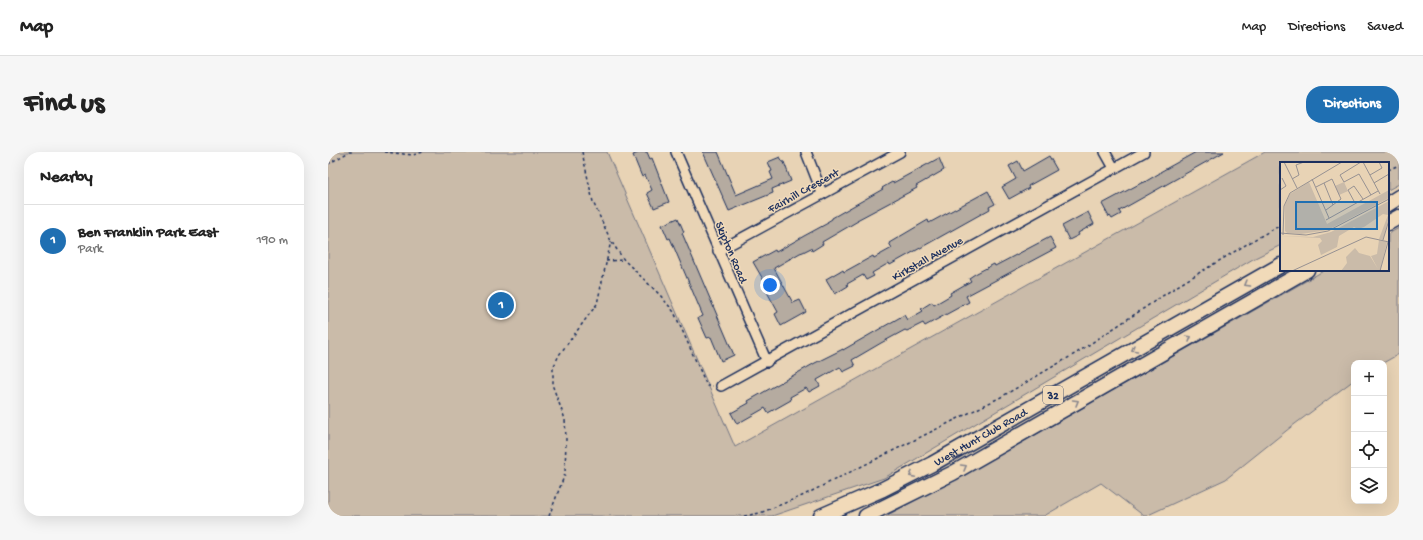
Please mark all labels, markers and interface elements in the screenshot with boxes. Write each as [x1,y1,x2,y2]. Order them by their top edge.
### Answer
text: Map [20,16,53,39]
text: Map [1242,19,1266,36]
text: Directions [1288,19,1345,36]
text: Saved [1367,19,1403,36]
button: Directions [1306,86,1399,123]
text: Find us [24,88,104,121]
inset map [1280,162,1389,271]
street label: Fairhill Crescent [765,166,843,218]
text: Nearby [40,168,93,188]
street label: Skipton Road [711,220,750,286]
text: Ben Franklin Park East [78,224,218,242]
text: 1 [50,233,56,248]
text: 190 m [257,233,288,248]
street label: Kirkstall Avenue [890,234,967,285]
text: Park [78,242,103,257]
your location [760,275,780,295]
one-way arrow [1244,279,1251,287]
pin: 1 [488,290,514,320]
one-way arrow [1185,335,1192,342]
one-way arrow [1131,344,1138,351]
map controls [1351,360,1387,504]
button: + [1351,360,1387,396]
road number: 32 [1043,386,1063,404]
button: − [1351,396,1387,432]
one-way arrow [1072,400,1079,407]
street label: West Hunt Club Road [932,406,1031,470]
button: locate [1351,432,1387,468]
one-way arrow [959,464,967,471]
button: layers [1351,468,1387,504]
one-way arrow [908,470,916,478]

